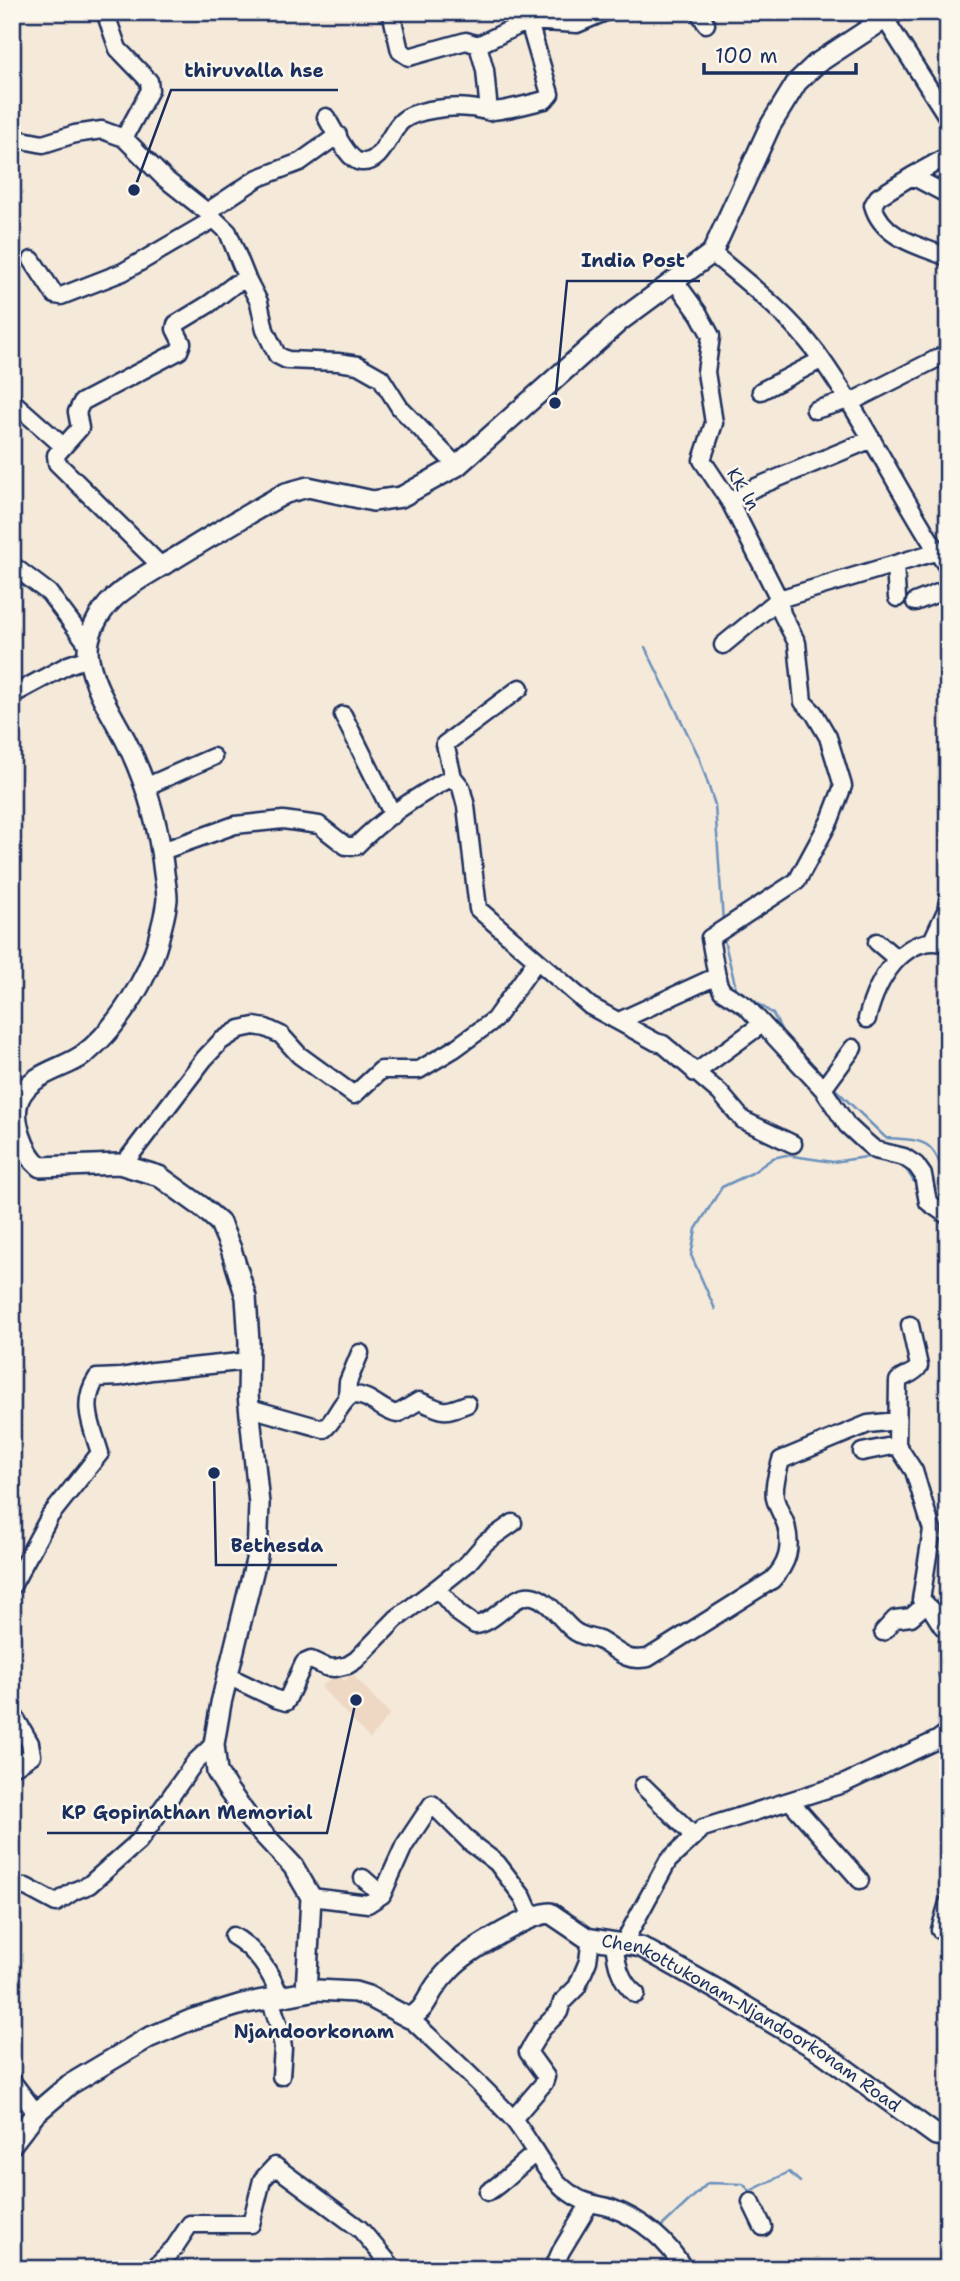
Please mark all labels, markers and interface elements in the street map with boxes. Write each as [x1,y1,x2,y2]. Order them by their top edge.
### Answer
scale bar [704,32,857,76]
text: 100 m [715,42,778,70]
callout: thiruvalla hse [171,50,338,90]
text: thiruvalla hse [184,58,324,83]
callout: India Post [567,241,700,281]
text: India Post [581,248,685,273]
street label: KK ln [721,463,765,515]
callout: Bethesda [216,1525,337,1565]
text: Bethesda [231,1533,323,1558]
callout: KP Gopinathan Memorial [47,1793,327,1833]
text: KP Gopinathan Memorial [61,1800,313,1825]
street label: Chenkottukonam-Njandoorkonam Road [600,1929,906,2118]
district label: Njandoorkonam [234,2019,394,2044]

